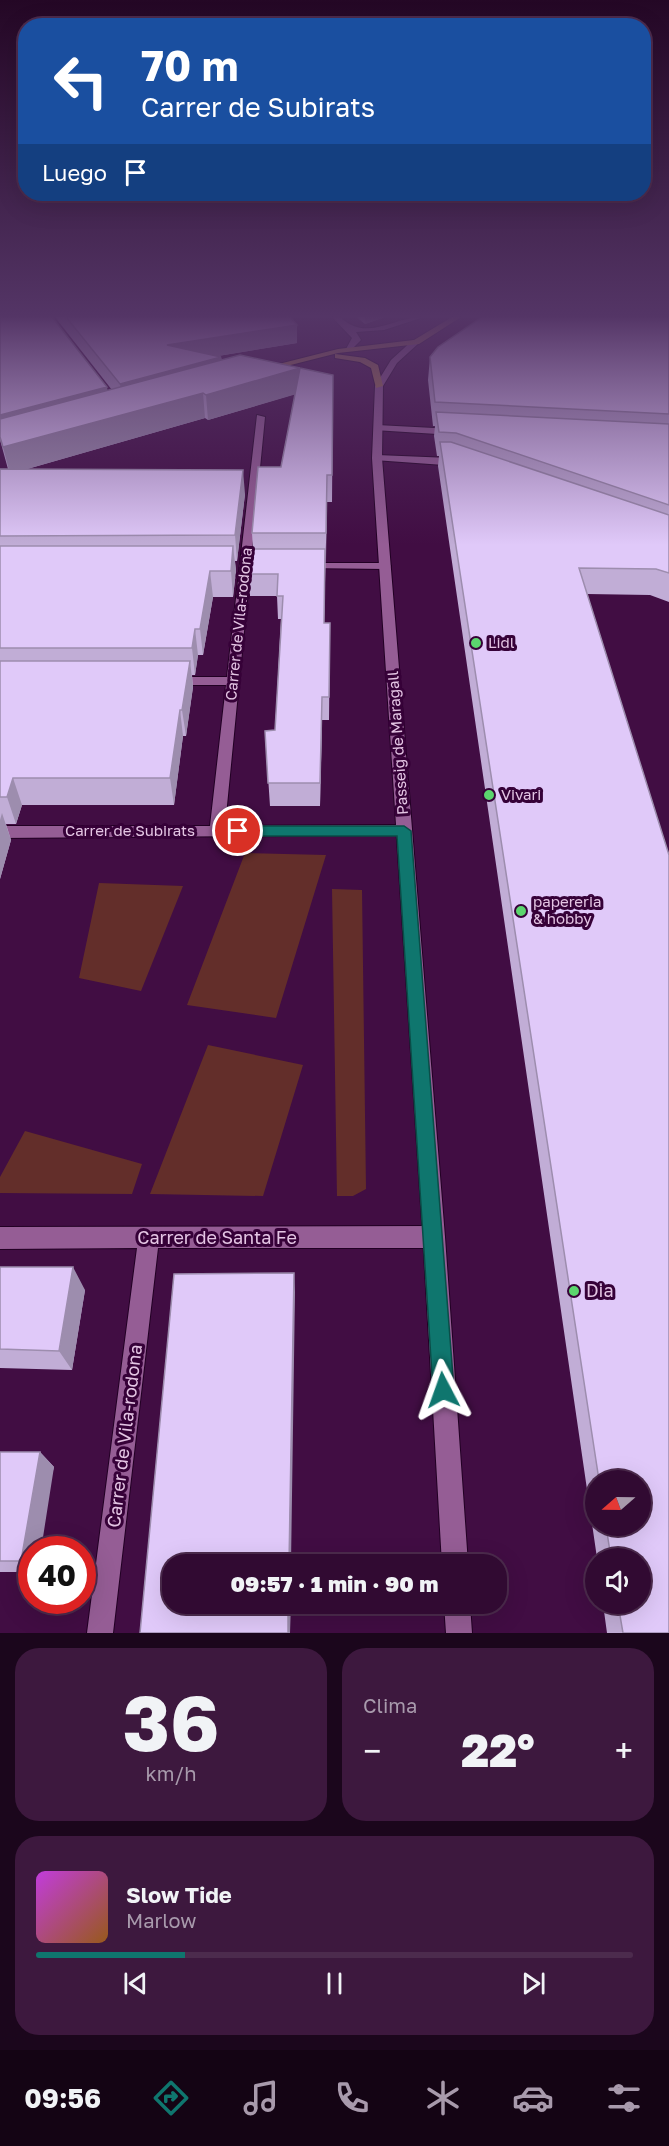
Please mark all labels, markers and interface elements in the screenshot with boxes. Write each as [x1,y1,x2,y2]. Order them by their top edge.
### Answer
text: 70 m [141,40,238,90]
icon: left [42,42,120,120]
text: Carrer de Subirats [141,91,375,123]
icon: arrive [119,156,152,189]
text: Luego [42,159,107,186]
street label: Carrer de Vila-rodona [221,546,255,701]
place label: Lidl [488,633,515,651]
marker: Lidl [469,636,483,650]
street label: Passeig de Maragall [383,670,411,816]
place label: Vivari [501,785,541,803]
marker: Vivari [482,788,496,802]
pin [212,805,263,856]
icon: arrive [221,814,254,847]
street label: Carrer de Subirats [65,821,195,839]
place label: papereria & hobby [533,892,601,927]
marker: papereria & hobby [514,904,528,918]
street label: Carrer de Santa Fe [137,1226,297,1248]
place label: Dia [586,1279,614,1301]
marker: Dia [567,1284,581,1298]
street label: Carrer de Vila-rodona [102,1343,146,1529]
position arrow [411,1358,475,1422]
north arrow [585,1470,651,1536]
map controls [585,1470,651,1614]
speed limit sign: 40 [18,1536,96,1614]
button: sound [585,1548,651,1614]
text: 09:57 · 1 min · 90 m [231,1570,438,1597]
text: 36 [122,1675,220,1768]
text: Clima [363,1693,417,1717]
text: 22° [461,1723,535,1777]
text: − [363,1731,381,1770]
text: + [615,1731,633,1770]
text: km/h [146,1761,196,1785]
text: Slow Tide [126,1881,232,1908]
text: Marlow [126,1908,197,1932]
icon: previous [119,1967,152,2000]
icon: pause [318,1967,351,2000]
icon: next [517,1967,550,2000]
icon: directions [150,2077,192,2119]
icon: music [240,2077,282,2119]
icon: phone [331,2077,373,2119]
icon: climate [422,2077,464,2119]
icon: car [512,2077,554,2119]
icon: filters [603,2077,645,2119]
text: 09:56 [24,2082,101,2114]

